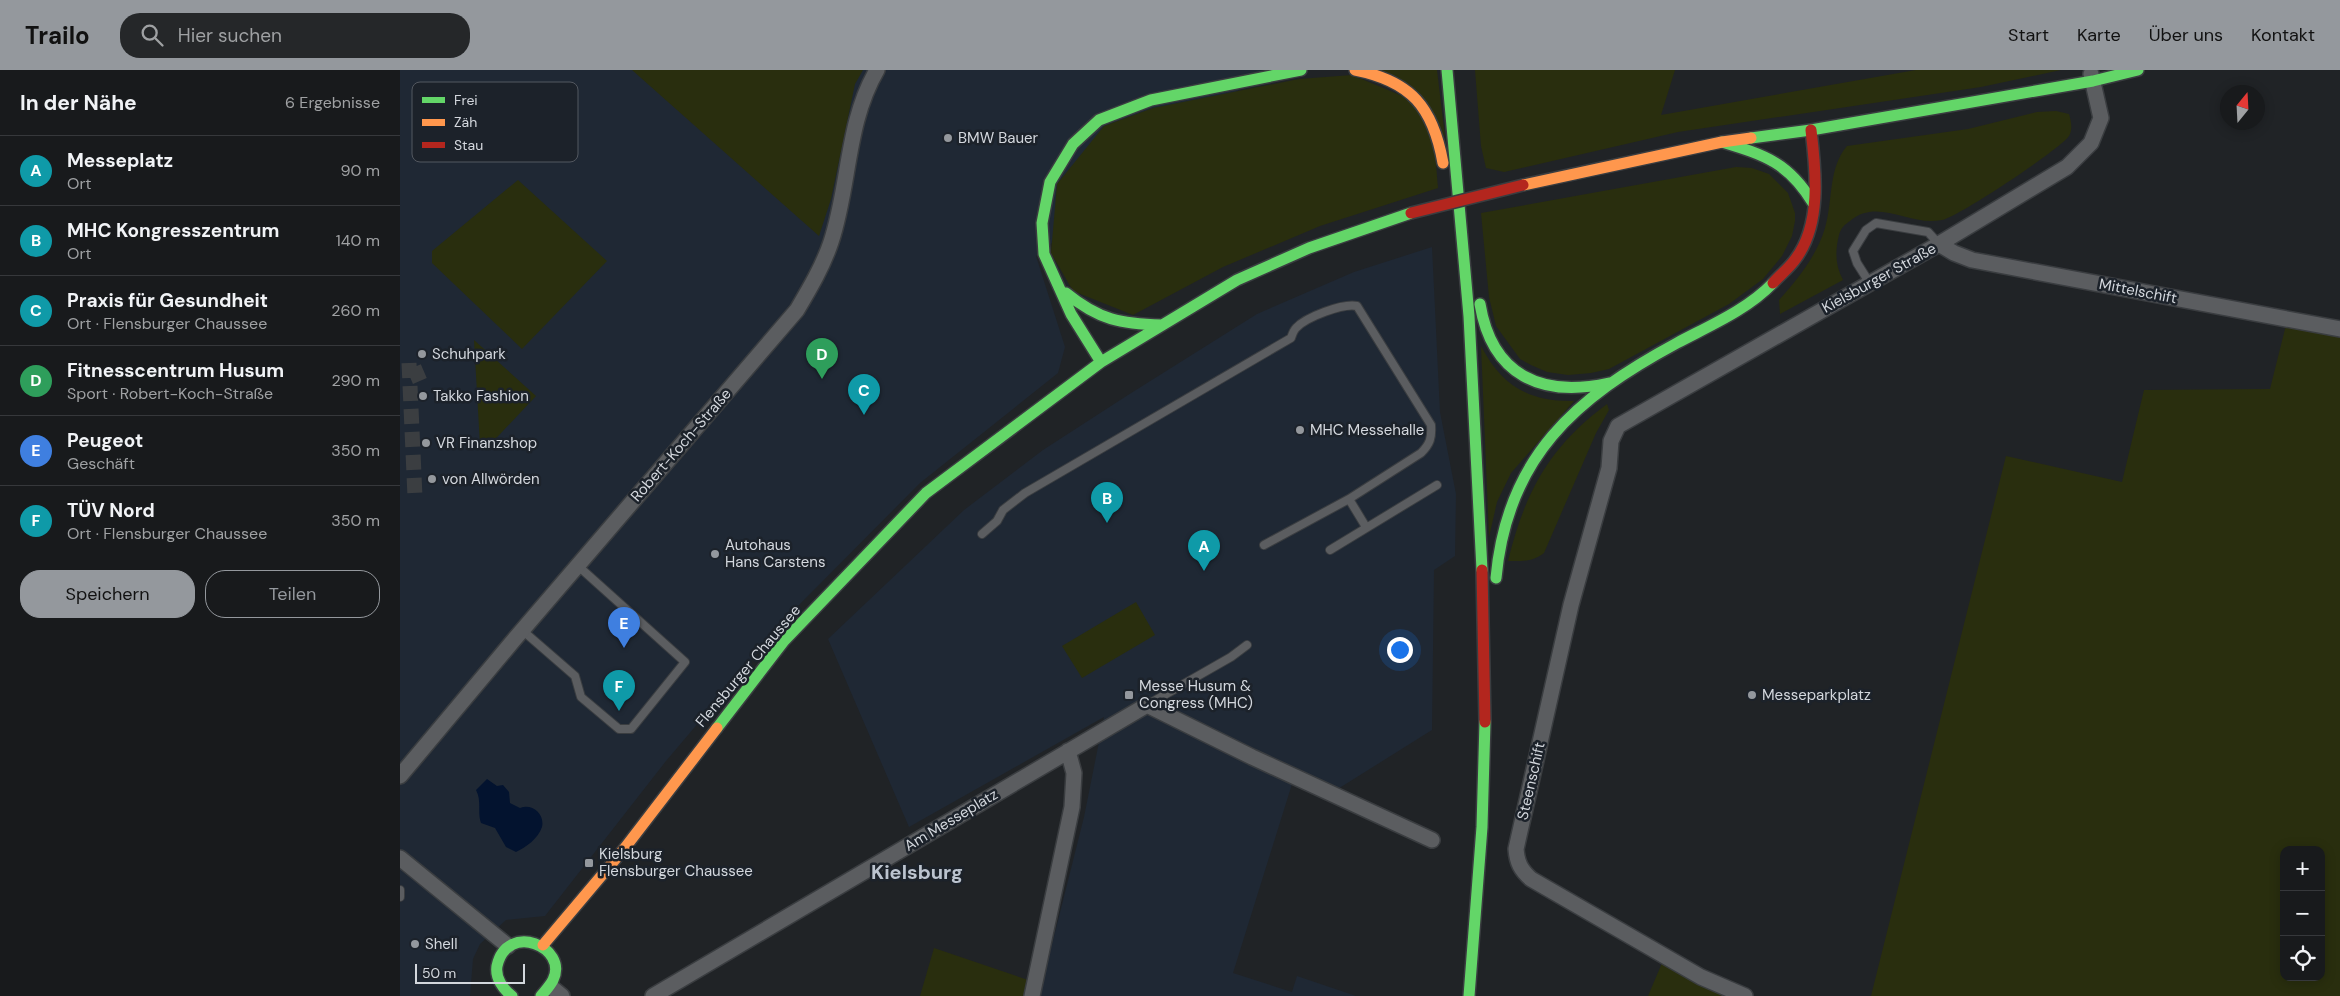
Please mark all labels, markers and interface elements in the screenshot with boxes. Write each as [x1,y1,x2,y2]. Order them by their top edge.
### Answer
search box [120,13,470,58]
text: Trailo [25,20,90,51]
icon: search [138,21,166,49]
text: Hier suchen [178,23,282,48]
text: Start [2008,23,2049,47]
text: Karte [2077,23,2121,47]
text: Über uns [2149,23,2223,47]
text: Kontakt [2251,23,2315,47]
legend [412,82,578,162]
north arrow [2220,85,2265,130]
text: In der Nähe [20,89,137,117]
text: Frei [454,91,478,109]
text: 6 Ergebnisse [285,92,380,113]
text: Zäh [454,113,477,131]
place label: BMW Bauer [958,128,1038,148]
marker: BMW Bauer [942,132,954,144]
text: Stau [454,136,483,154]
text: Messeplatz [67,148,173,173]
text: A [30,160,42,181]
text: 90 m [340,160,380,181]
text: Ort [67,173,92,194]
text: MHC Kongresszentrum [67,218,279,243]
text: B [31,230,41,251]
text: 140 m [336,230,380,251]
street label: Kielsburger Straße [1818,238,1940,318]
text: Ort [67,243,92,264]
street label: Mittelschift [2097,274,2179,308]
text: Praxis für Gesundheit [67,288,268,313]
text: C [30,300,42,321]
text: 260 m [331,300,380,321]
text: Ort · Flensburger Chaussee [67,313,267,334]
pin: D [806,338,838,379]
place label: Schuhpark [432,344,506,364]
marker: Schuhpark [416,348,428,360]
text: Fitnesscentrum Husum [67,358,284,383]
text: D [30,370,42,391]
text: 290 m [331,370,380,391]
pin: C [848,374,880,415]
text: Sport · Robert-Koch-Straße [67,383,273,404]
street label: Robert-Koch-Straße [626,384,736,506]
place label: Takko Fashion [433,386,529,406]
marker: Takko Fashion [417,390,429,402]
place label: MHC Messehalle [1310,420,1424,440]
marker: MHC Messehalle [1294,424,1306,436]
text: Peugeot [67,428,143,453]
place label: VR Finanzshop [436,433,537,453]
marker: VR Finanzshop [420,437,432,449]
text: E [31,440,41,461]
text: 350 m [331,440,380,461]
text: Geschäft [67,453,135,474]
place label: von Allwörden [442,469,540,489]
marker: von Allwörden [426,473,438,485]
pin: B [1091,482,1123,523]
text: TÜV Nord [67,498,155,523]
text: F [32,510,40,531]
text: 350 m [331,510,380,531]
text: Ort · Flensburger Chaussee [67,523,267,544]
pin: A [1188,530,1220,571]
place label: Autohaus Hans Carstens [725,535,826,572]
marker: Autohaus Hans Carstens [709,548,721,560]
button: Speichern [20,570,195,618]
button: Teilen [205,570,380,618]
street label: Flensburger Chaussee [691,601,805,731]
pin: E [608,607,640,648]
your location [1387,637,1413,663]
pin: F [603,670,635,711]
place label: Messe Husum & Congress (MHC) [1139,676,1253,713]
place label: Messeparkplatz [1762,685,1871,705]
marker: Messe Husum & Congress (MHC) [1123,689,1135,701]
marker: Messeparkplatz [1746,689,1758,701]
street label: Steenschift [1512,740,1550,822]
street label: Am Messeplatz [901,784,1001,856]
place label: Kielsburg Flensburger Chaussee [599,844,753,881]
map controls [2280,846,2325,981]
button: + [2280,846,2325,891]
marker: Kielsburg Flensburger Chaussee [583,857,595,869]
district label: Kielsburg [871,859,963,885]
button: − [2280,891,2325,936]
place label: Shell [425,934,458,954]
button: locate [2280,936,2325,981]
marker: Shell [409,938,421,950]
scale bar [415,961,525,984]
text: 50 m [422,964,456,982]

